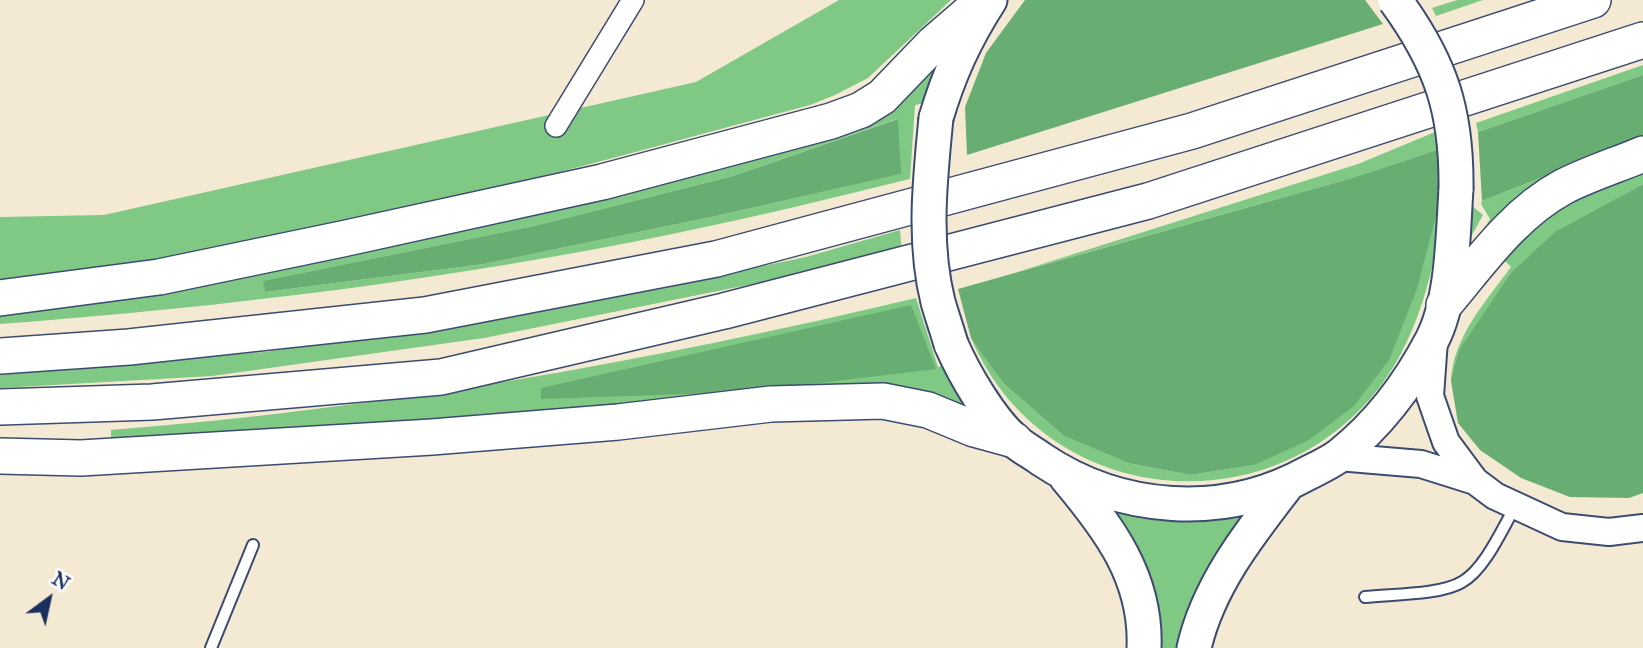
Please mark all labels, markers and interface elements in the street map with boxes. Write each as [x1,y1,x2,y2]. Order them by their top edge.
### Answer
north arrow [14,564,84,634]
text: N [48,567,74,595]

